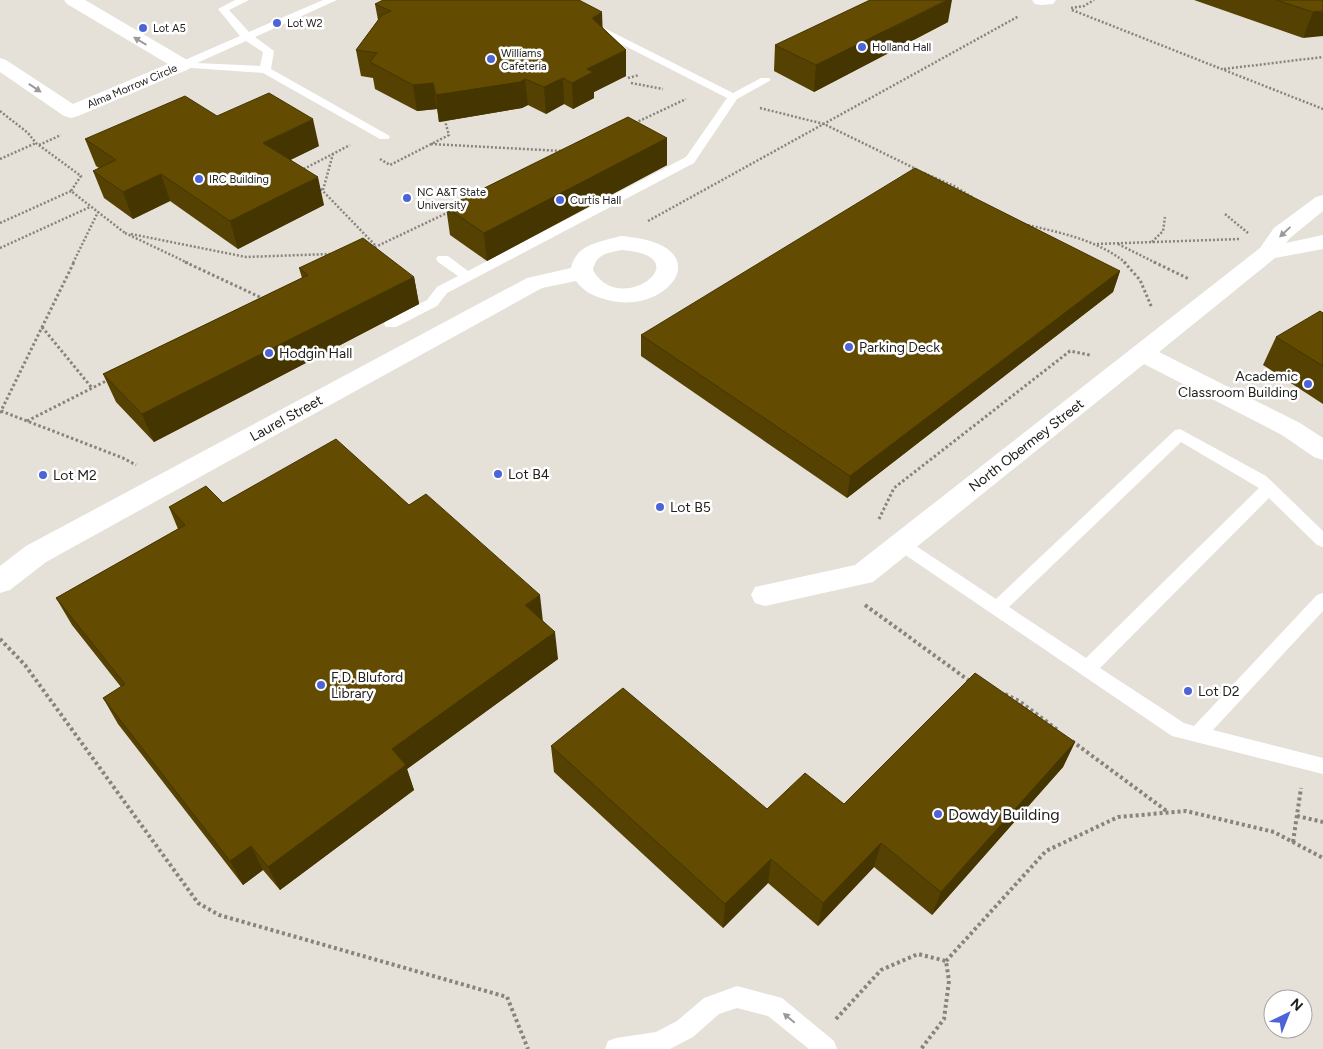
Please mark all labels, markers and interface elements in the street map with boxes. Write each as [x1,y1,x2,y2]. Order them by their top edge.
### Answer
marker: Lot W2 [271,17,283,29]
place label: Lot W2 [287,17,323,30]
marker: Lot A5 [137,22,149,34]
place label: Lot A5 [153,22,186,35]
one-way arrow [134,36,147,45]
marker: Holland Hall [856,41,868,53]
place label: Holland Hall [872,41,931,54]
place label: Williams Cafeteria [501,47,547,73]
marker: Williams Cafeteria [485,53,497,65]
street label: Alma Morrow Circle [85,62,179,111]
one-way arrow [29,83,42,93]
marker: IRC Building [193,173,205,185]
place label: IRC Building [209,173,269,186]
place label: NC A&T State University [417,186,486,212]
marker: NC A&T State University [401,192,413,204]
marker: Curtis Hall [554,194,566,206]
place label: Curtis Hall [570,194,621,207]
one-way arrow [1280,226,1292,238]
place label: Parking Deck [859,339,940,356]
marker: Parking Deck [843,341,855,353]
place label: Hodgin Hall [279,345,352,362]
marker: Hodgin Hall [263,347,275,359]
place label: Academic Classroom Building [1178,368,1298,401]
marker: Academic Classroom Building [1302,378,1314,390]
street label: Laurel Street [247,392,326,445]
street label: North Obermey Street [965,395,1087,496]
place label: Lot B4 [508,466,550,483]
place label: Lot M2 [53,467,97,484]
marker: Lot B4 [492,468,504,480]
marker: Lot M2 [37,469,49,481]
place label: Lot B5 [670,499,711,516]
marker: Lot B5 [654,501,666,513]
place label: F.D. Bluford Library [331,669,403,702]
marker: F.D. Bluford Library [315,679,327,691]
place label: Lot D2 [1198,683,1240,700]
marker: Lot D2 [1182,685,1194,697]
place label: Dowdy Building [948,805,1060,824]
marker: Dowdy Building [932,808,944,820]
north arrow [1263,989,1313,1039]
text: N [1287,995,1306,1015]
one-way arrow [783,1012,796,1023]

